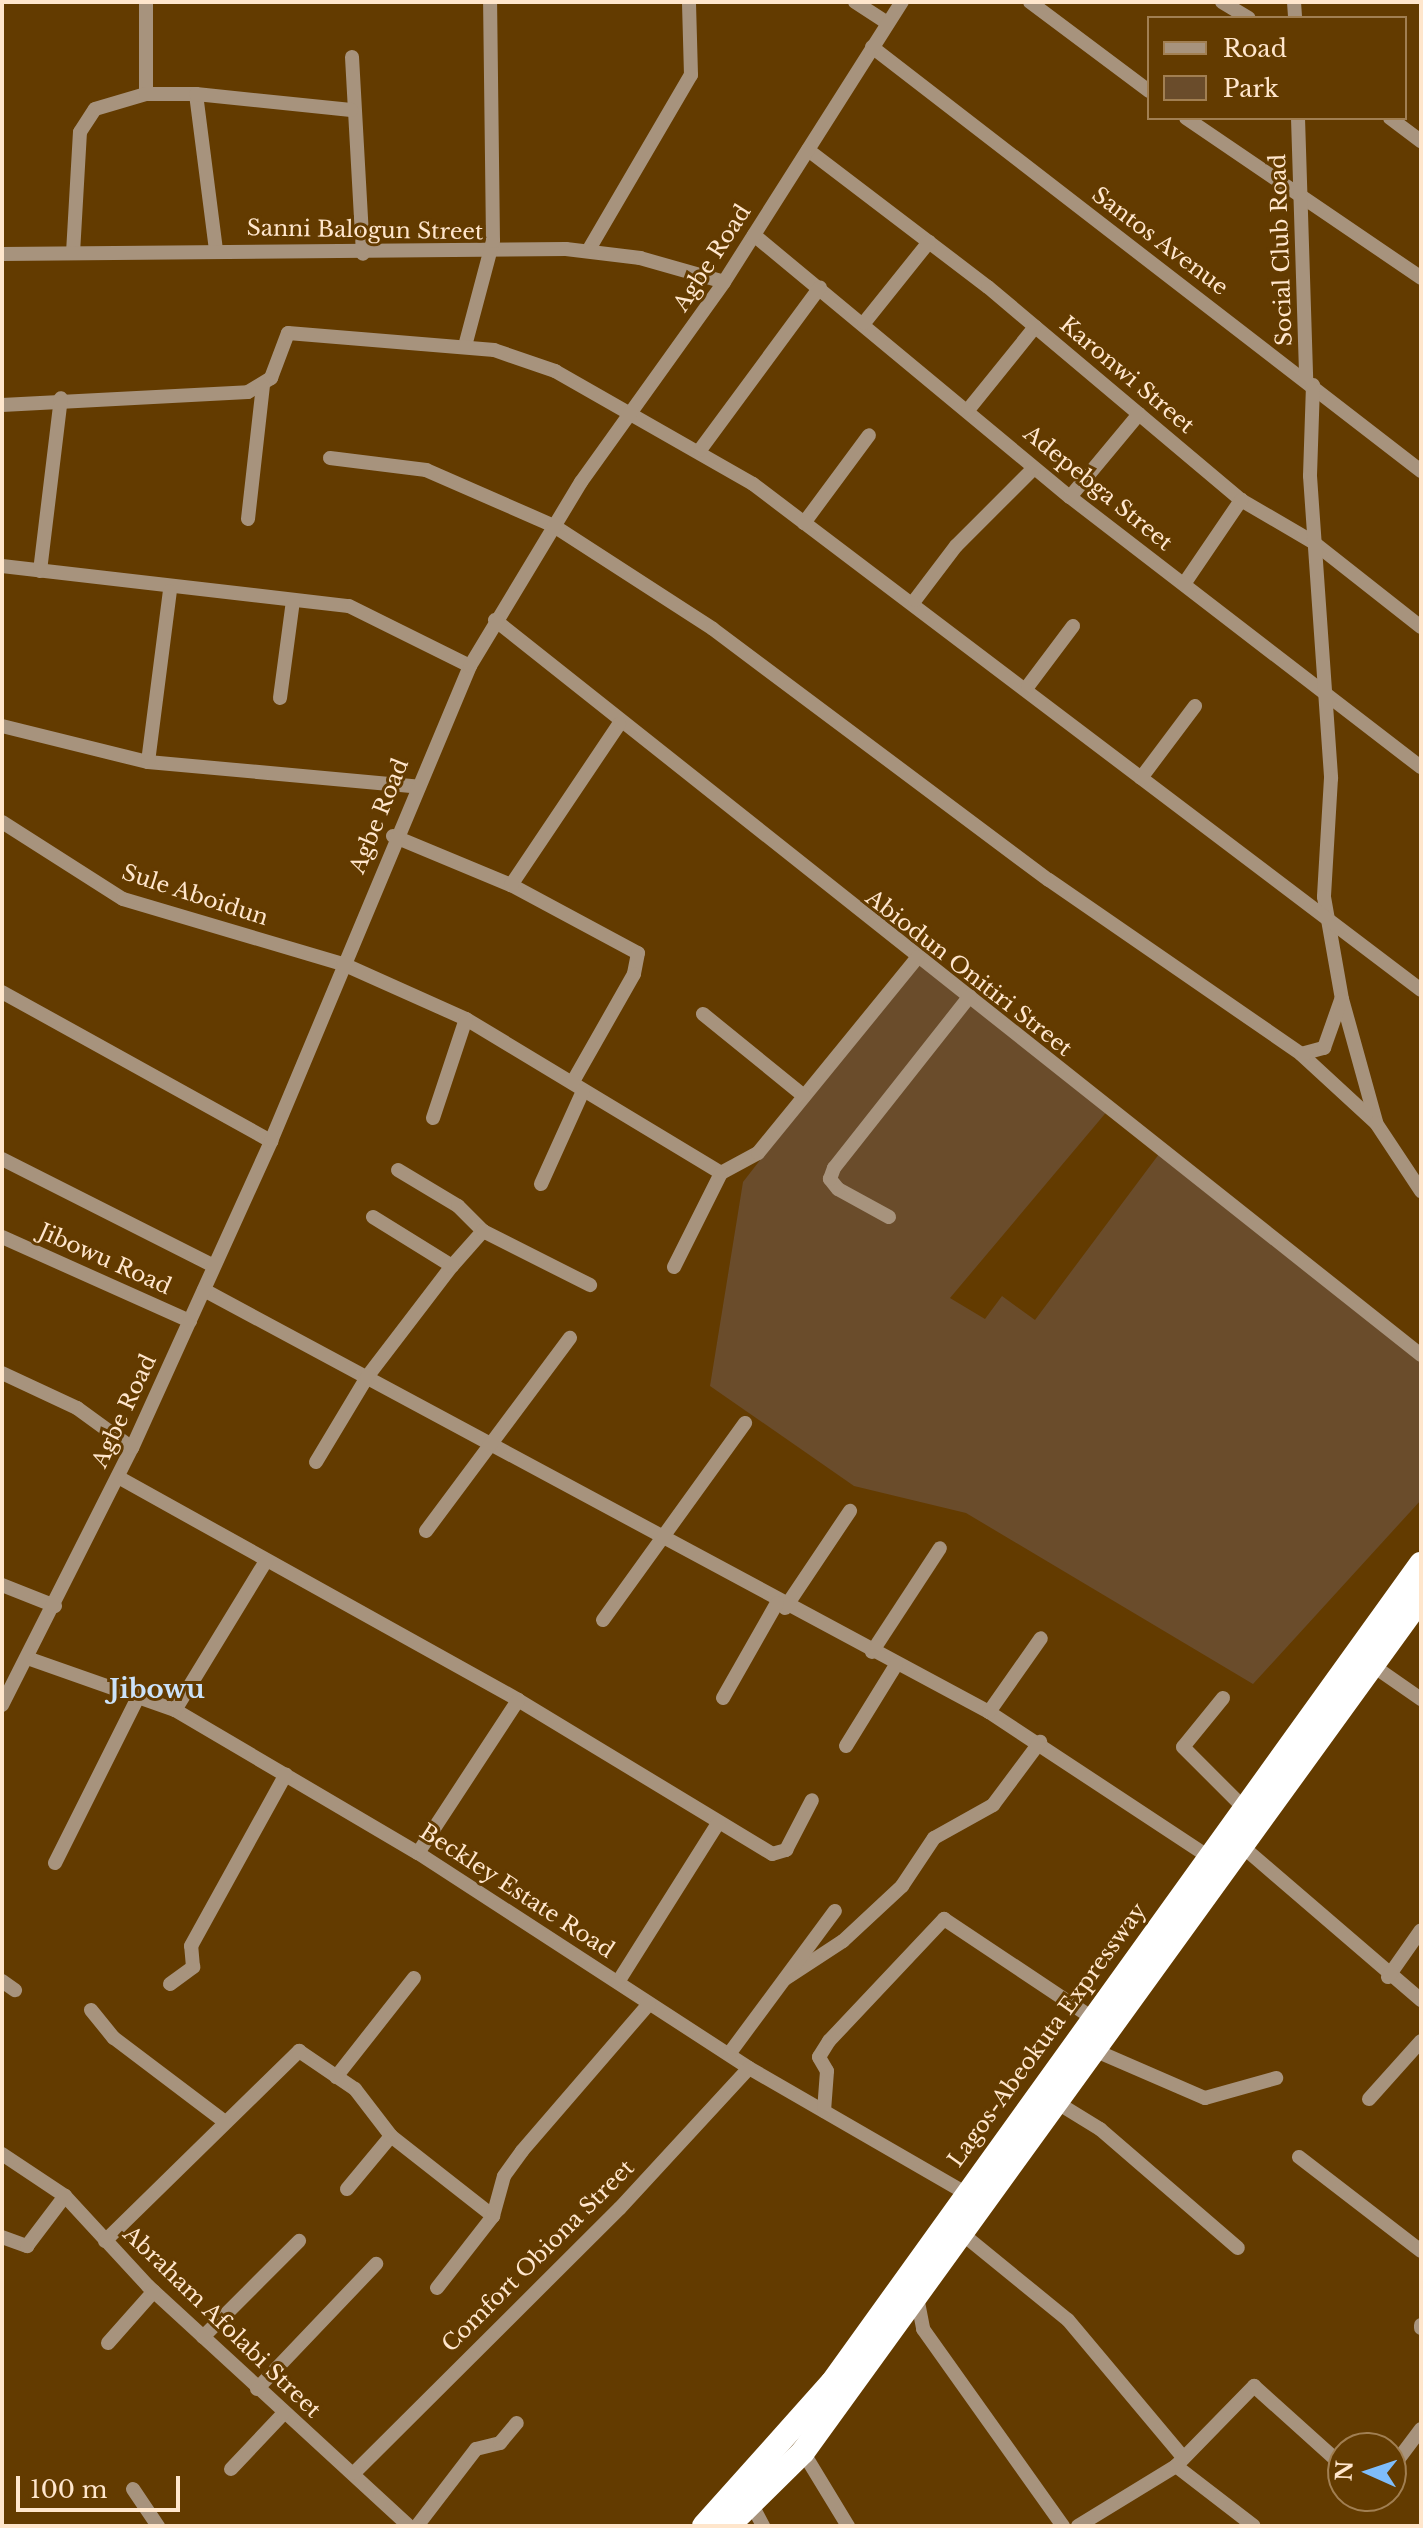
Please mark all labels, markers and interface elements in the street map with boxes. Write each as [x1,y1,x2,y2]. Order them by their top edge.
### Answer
legend [1147,16,1407,120]
text: Road [1223,34,1287,63]
text: Park [1223,74,1279,103]
street label: Social Club Road [1264,153,1298,347]
street label: Santos Avenue [1086,181,1234,301]
street label: Agbe Road [668,200,756,316]
street label: Sanni Balogun Street [246,215,484,245]
street label: Karonwi Street [1054,311,1200,439]
street label: Adepebga Street [1018,420,1178,556]
street label: Agbe Road [344,754,414,878]
street label: Sule Aboidun [118,859,272,931]
street label: Abiodun Onitiri Street [861,884,1077,1062]
street label: Jibowu Road [35,1218,175,1300]
street label: Agbe Road [86,1350,162,1472]
district label: Jibowu [109,1674,205,1706]
street label: Beckley Estate Road [415,1818,619,1964]
street label: Lagos-Abeokuta Expressway [942,1898,1152,2172]
street label: Comfort Obiona Street [436,2154,640,2358]
street label: Abraham Afolabi Street [117,2220,327,2424]
north arrow [1327,2432,1407,2512]
scale bar [20,2460,184,2510]
text: N [1331,2460,1359,2482]
text: 100 m [30,2475,108,2504]

